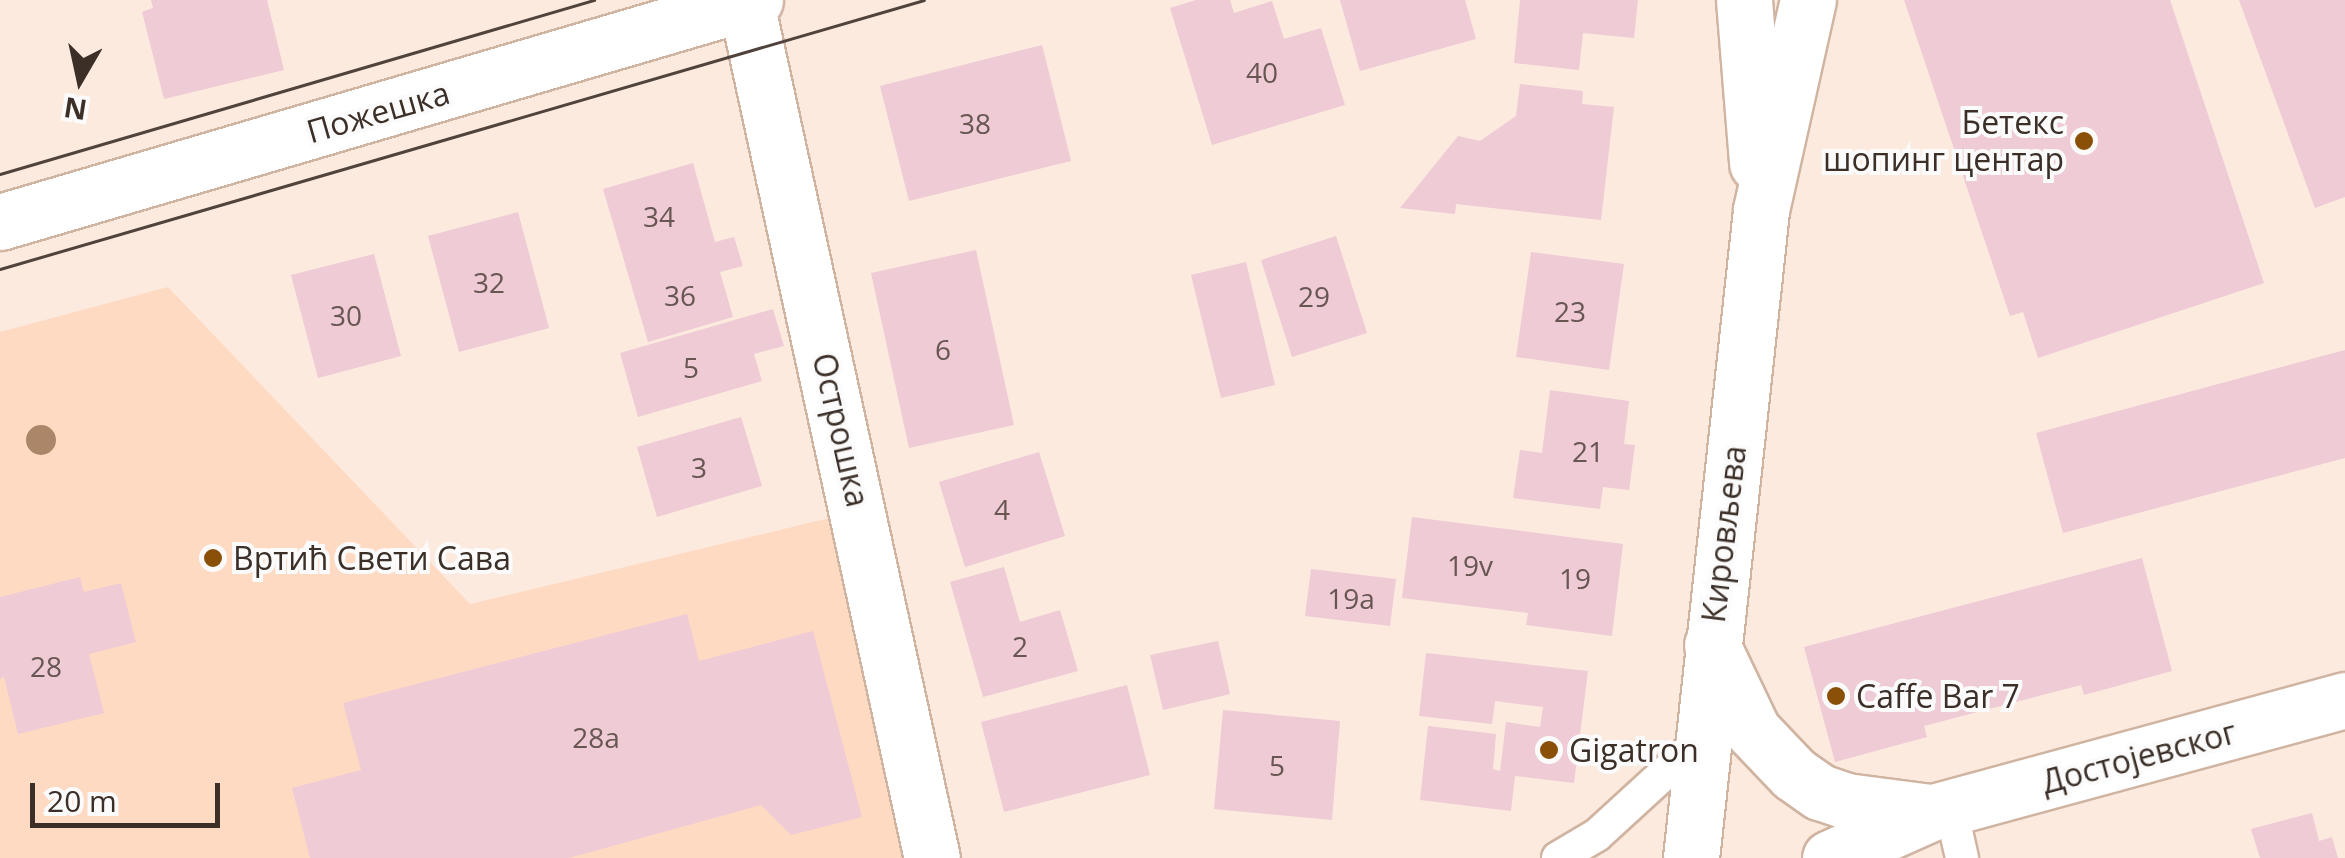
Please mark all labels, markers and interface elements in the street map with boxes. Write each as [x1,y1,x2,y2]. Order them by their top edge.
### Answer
north arrow [30,30,130,130]
house number: 40 [1246,55,1278,89]
street label: Пожешка [302,73,454,151]
text: N [61,89,90,130]
place label: Бетекс шопинг центар [1823,104,2064,179]
house number: 38 [959,106,991,140]
marker: Бетекс шопинг центар [2073,130,2095,152]
house number: 34 [643,199,675,233]
house number: 32 [473,265,505,299]
house number: 36 [664,278,696,312]
house number: 29 [1298,279,1330,313]
house number: 23 [1554,294,1586,328]
house number: 30 [330,298,362,332]
house number: 6 [935,332,951,366]
street label: Острошка [805,349,877,511]
house number: 5 [683,350,699,384]
house number: 21 [1572,434,1604,468]
street label: Кировљева [1694,443,1754,625]
house number: 3 [691,450,707,484]
house number: 4 [994,492,1010,526]
place label: Вртић Свети Сава [233,539,511,577]
marker: Вртић Свети Сава [202,547,224,569]
house number: 19v [1447,548,1493,582]
house number: 19 [1559,561,1591,595]
house number: 19a [1327,581,1375,615]
house number: 2 [1012,629,1028,663]
house number: 28 [30,649,62,683]
place label: Caffe Bar 7 [1856,677,2020,715]
marker: Caffe Bar 7 [1825,685,1847,707]
street label: Достојевског [2037,713,2241,801]
house number: 28a [572,720,620,754]
place label: Gigatron [1569,731,1699,769]
marker: Gigatron [1538,739,1560,761]
house number: 5 [1269,748,1285,782]
scale bar [35,763,225,825]
text: 20 m [47,780,117,821]

